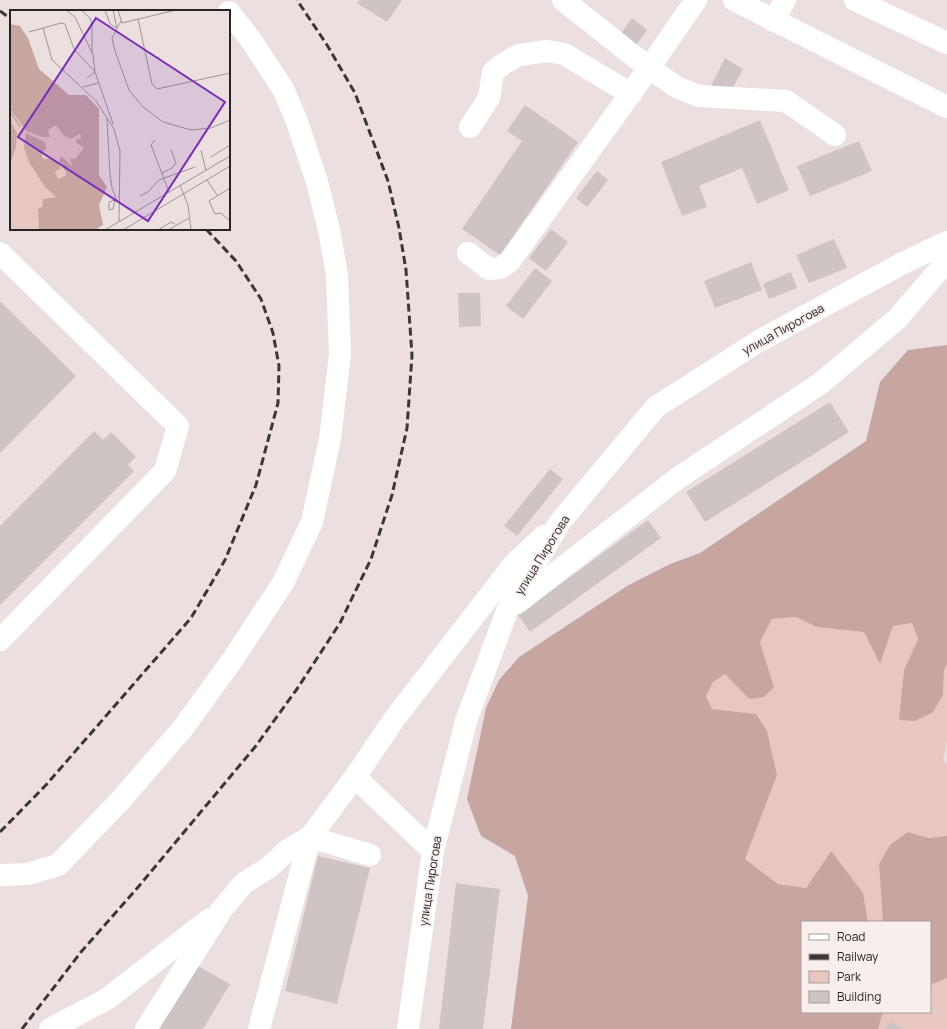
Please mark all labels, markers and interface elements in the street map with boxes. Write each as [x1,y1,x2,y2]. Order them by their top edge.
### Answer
inset map [10,10,230,230]
street label: улица Пирогова [739,299,827,359]
street label: улица Пирогова [511,512,573,598]
street label: улица Пирогова [414,835,446,927]
legend [801,921,931,1013]
text: Road [837,928,865,945]
text: Railway [837,948,879,965]
text: Park [837,968,862,985]
text: Building [837,988,881,1005]

